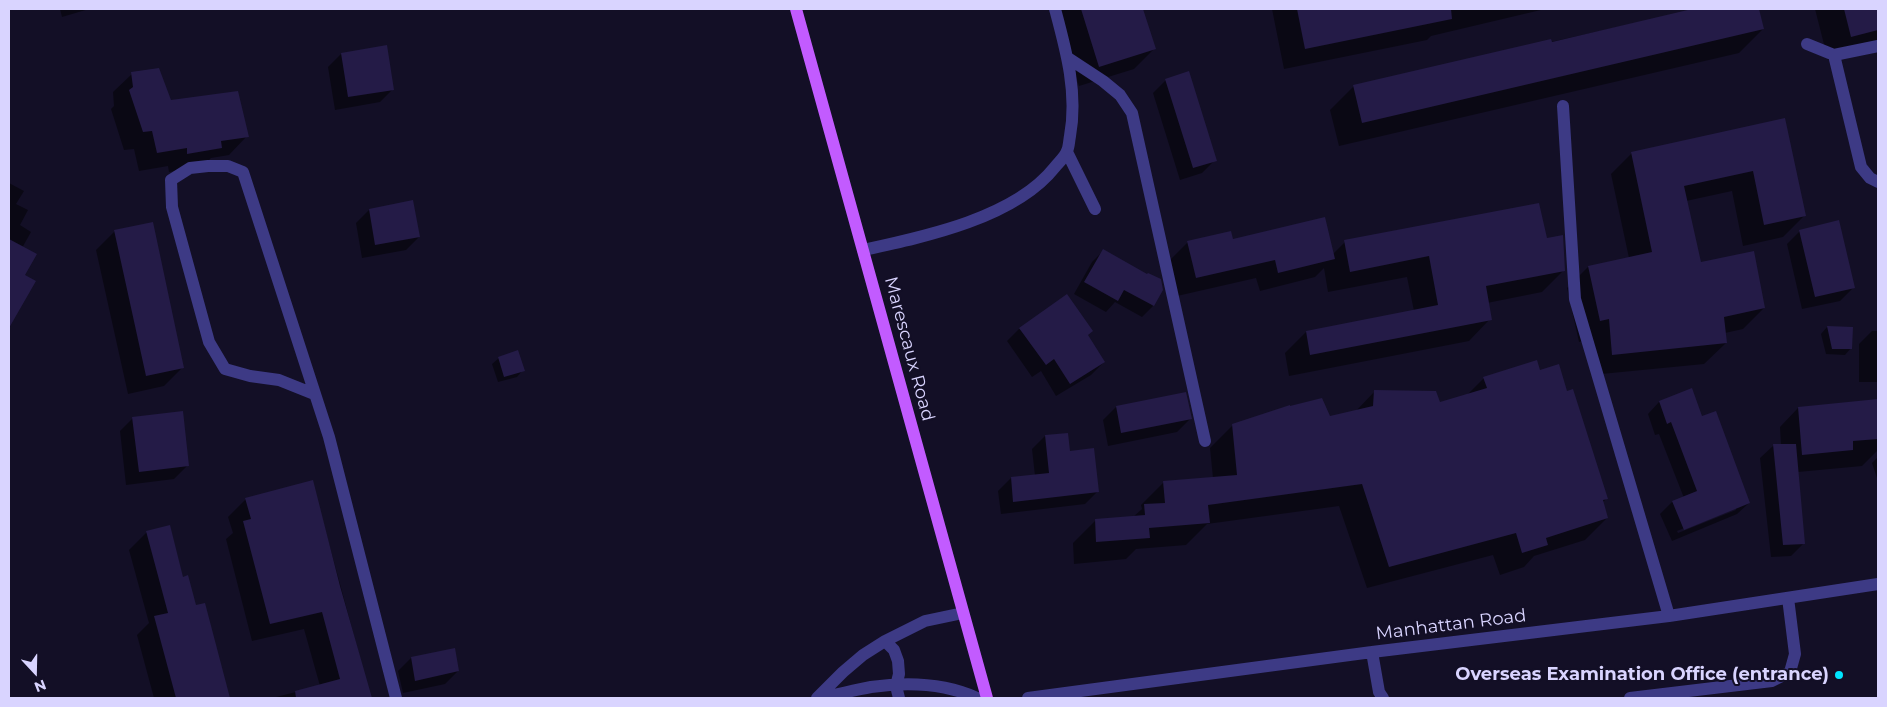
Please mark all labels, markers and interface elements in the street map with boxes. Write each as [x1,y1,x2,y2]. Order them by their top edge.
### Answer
street label: Marescaux Road [879,274,939,424]
street label: Manhattan Road [1375,605,1527,645]
north arrow [10,647,60,697]
place label: Overseas Examination Office (entrance) [1455,664,1829,686]
marker: Overseas Examination Office (entrance) [1833,669,1845,681]
text: N [32,676,49,696]

